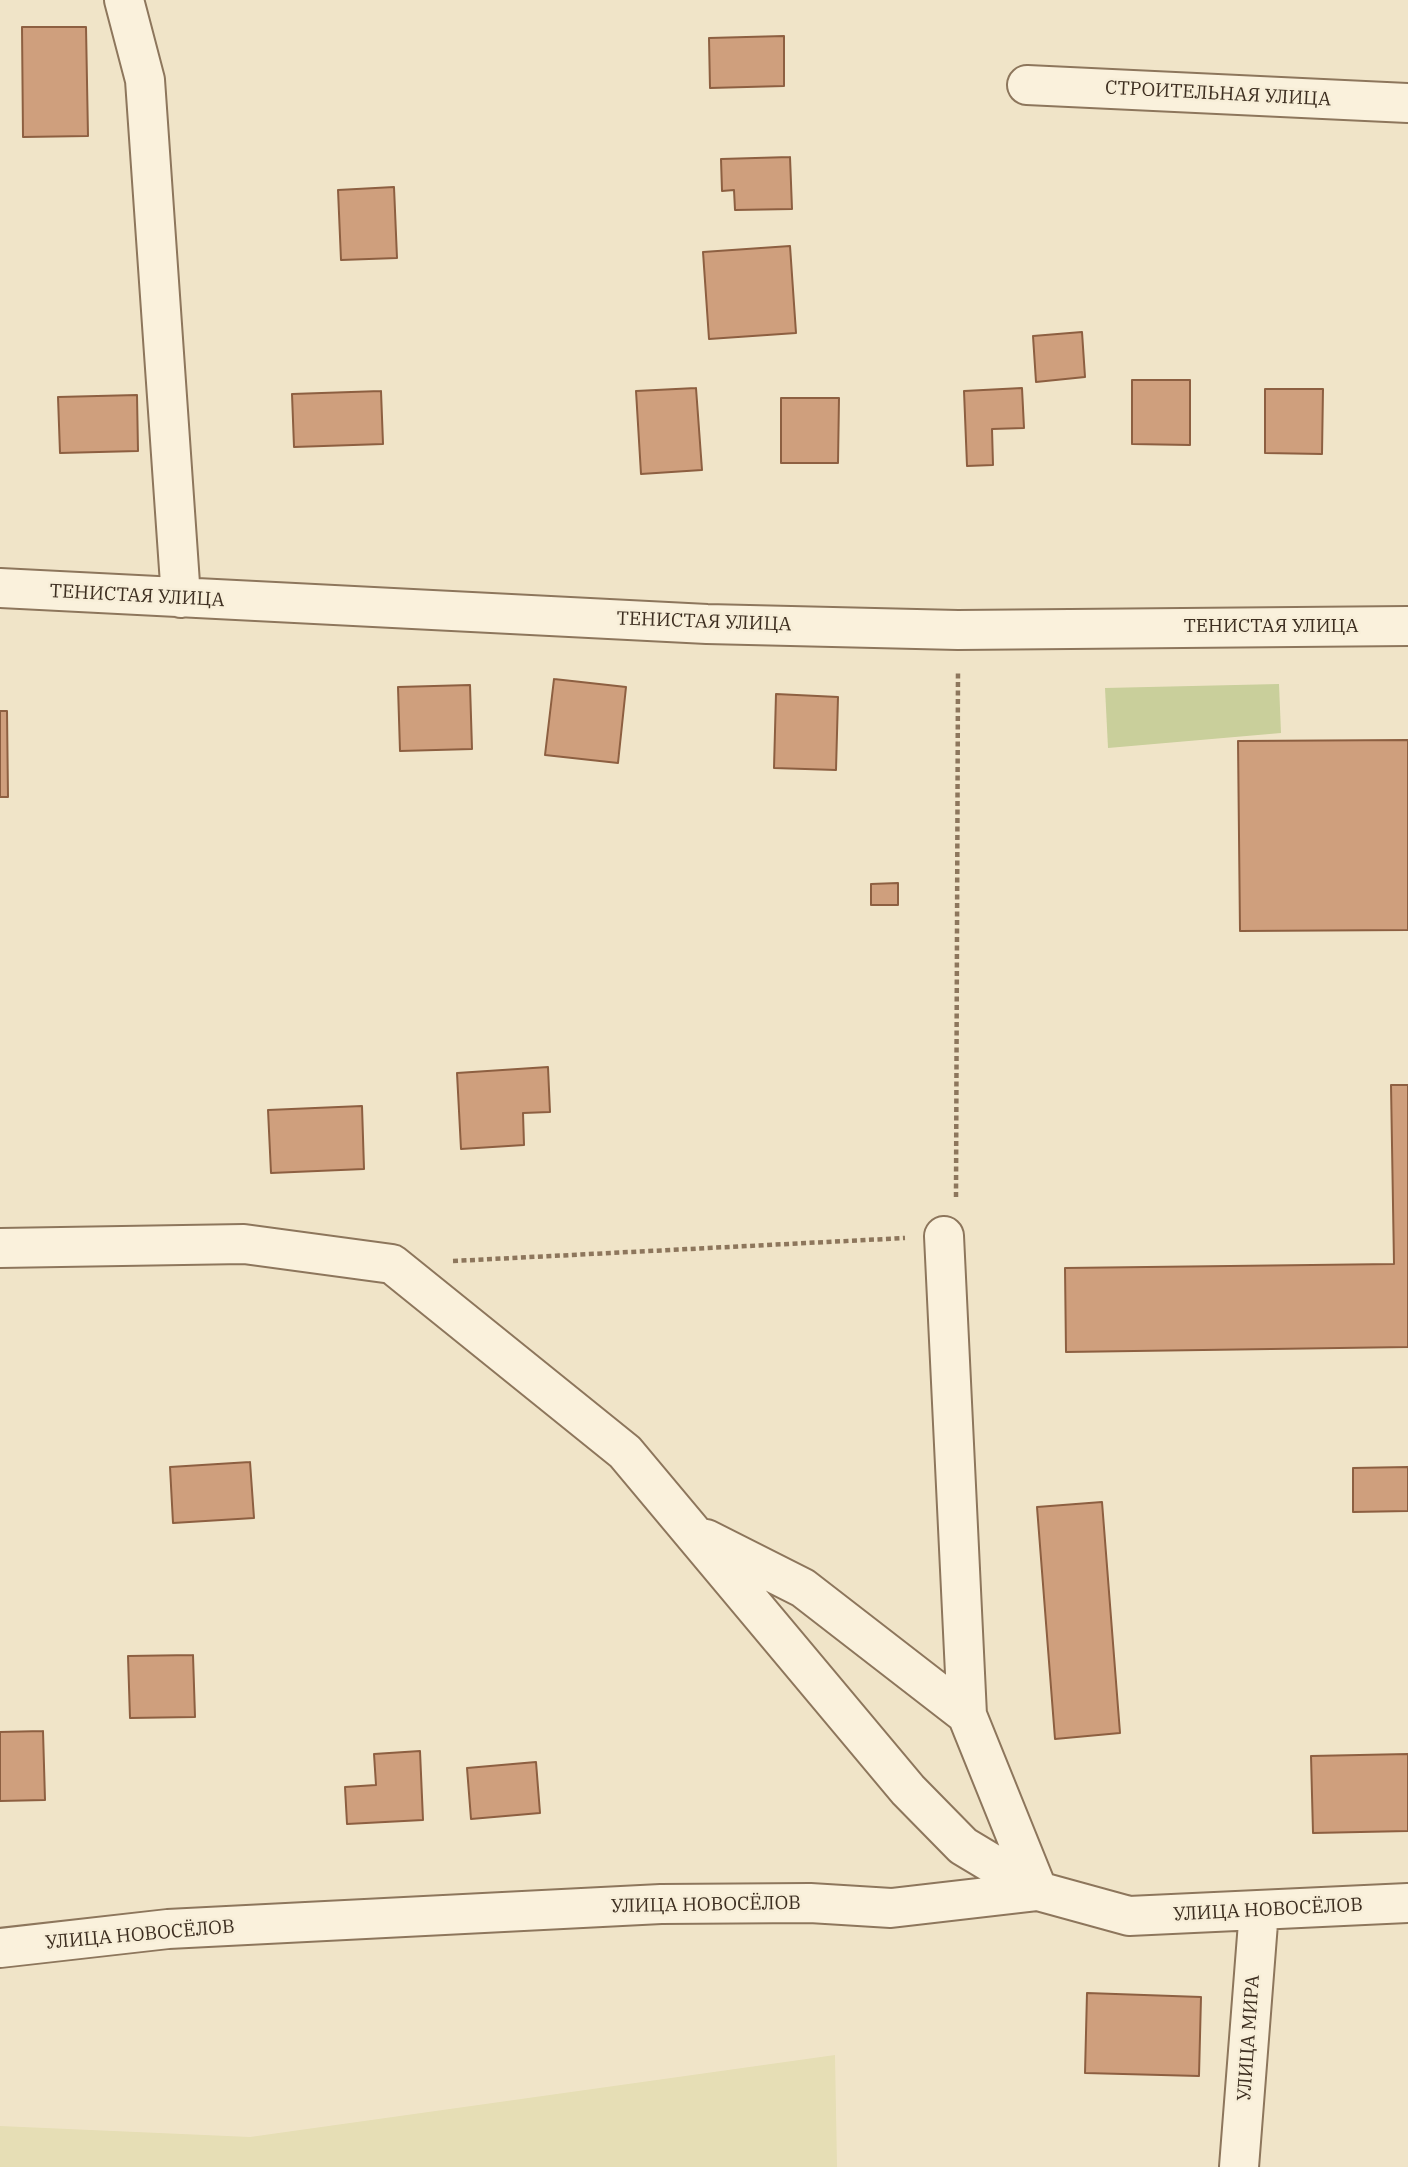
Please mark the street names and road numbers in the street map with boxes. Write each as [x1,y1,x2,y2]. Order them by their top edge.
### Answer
street label: СТРОИТЕЛЬНАЯ УЛИЦА [1104,77,1332,111]
street label: ТЕНИСТАЯ УЛИЦА [49,580,225,612]
street label: ТЕНИСТАЯ УЛИЦА [616,608,792,636]
street label: ТЕНИСТАЯ УЛИЦА [1183,616,1359,638]
street label: УЛИЦА НОВОСЁЛОВ [611,1892,801,1918]
street label: УЛИЦА НОВОСЁЛОВ [1173,1894,1363,1926]
street label: УЛИЦА НОВОСЁЛОВ [44,1915,236,1955]
street label: УЛИЦА МИРА [1233,1974,1265,2102]

